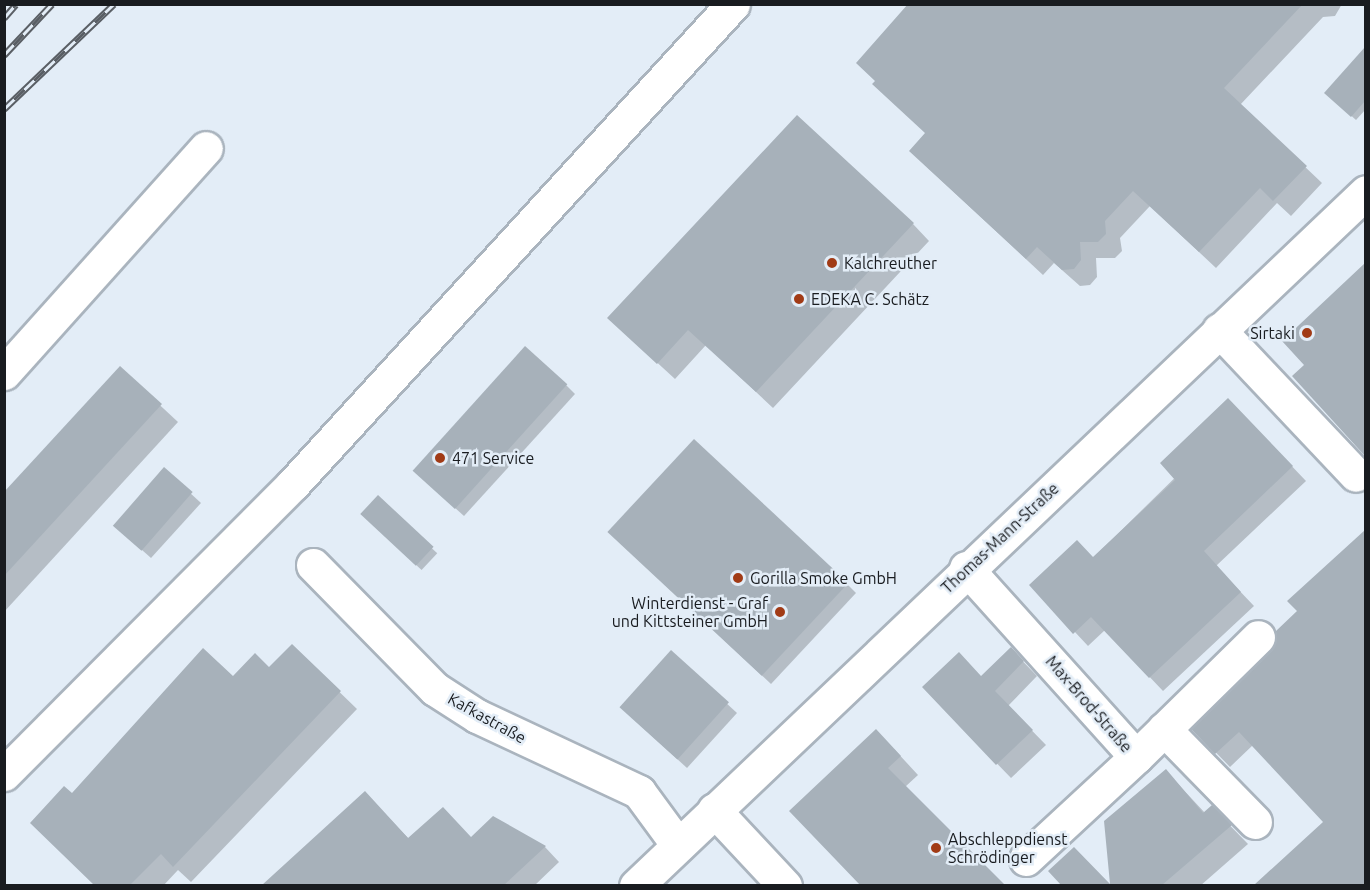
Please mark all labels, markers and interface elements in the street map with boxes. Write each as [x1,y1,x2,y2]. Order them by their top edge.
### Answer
place label: Kalchreuther [844,253,937,273]
marker: Kalchreuther [825,256,839,270]
place label: EDEKA C. Schätz [811,289,929,309]
marker: EDEKA C. Schätz [792,292,806,306]
place label: Sirtaki [1250,323,1295,343]
marker: Sirtaki [1300,326,1314,340]
place label: 471 Service [452,448,534,468]
marker: 471 Service [433,451,447,465]
street label: Thomas-Mann-Straße [937,479,1063,597]
place label: Gorilla Smoke GmbH [750,568,897,588]
marker: Gorilla Smoke GmbH [731,571,745,585]
place label: Winterdienst - Graf und Kittsteiner GmbH [612,593,768,631]
marker: Winterdienst - Graf und Kittsteiner GmbH [773,605,787,619]
street label: Max-Brod-Straße [1042,652,1136,756]
street label: Kafkastraße [445,689,529,747]
place label: Abschleppdienst Schrödinger [948,829,1067,867]
marker: Abschleppdienst Schrödinger [929,841,943,855]

